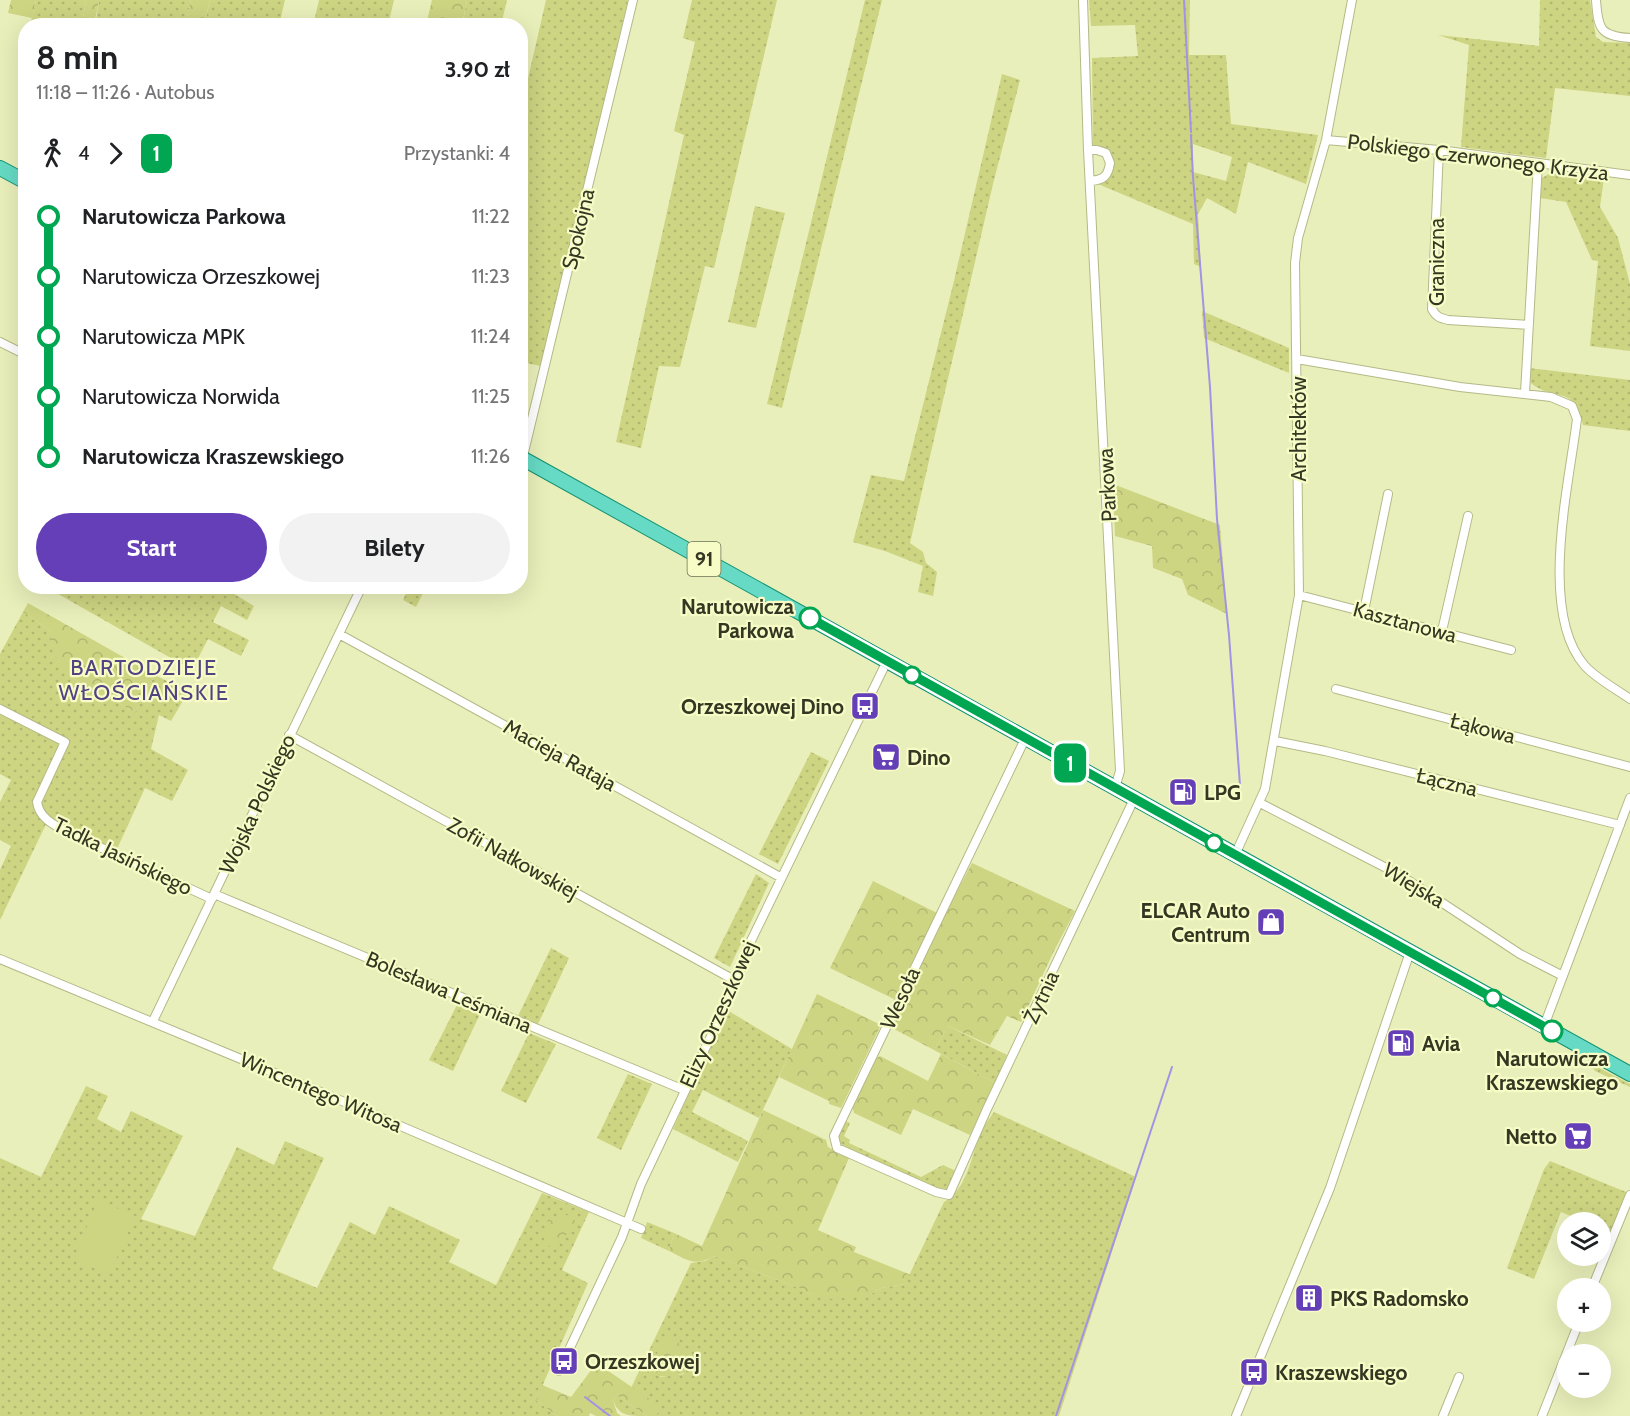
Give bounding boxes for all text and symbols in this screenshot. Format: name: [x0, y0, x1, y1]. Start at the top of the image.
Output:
text: 8 min: [36, 37, 118, 77]
text: 3.90 zł: [445, 56, 510, 83]
text: 11:18 – 11:26 · Autobus: [36, 80, 215, 104]
street label: Polskiego Czerwonego Krzyża: [1346, 129, 1610, 185]
icon: walk: [36, 137, 69, 170]
icon: forward: [99, 137, 132, 170]
text: 4: [78, 141, 90, 165]
text: 1: [153, 141, 160, 166]
text: Przystanki: 4: [404, 141, 510, 165]
street label: Spokojna: [557, 186, 600, 272]
text: Narutowicza Parkowa: [82, 203, 286, 230]
text: 11:22: [472, 204, 510, 228]
street label: Graniczna: [1424, 218, 1449, 306]
text: Narutowicza Orzeszkowej: [82, 263, 320, 290]
text: 11:23: [472, 264, 510, 288]
text: Narutowicza MPK: [82, 323, 245, 350]
text: 11:24: [471, 324, 510, 348]
street label: Architektów: [1286, 376, 1311, 482]
text: Narutowicza Norwida: [82, 383, 280, 410]
text: 11:25: [472, 384, 510, 408]
text: Narutowicza Kraszewskiego: [82, 443, 344, 470]
text: 11:26: [471, 444, 510, 468]
street label: Parkowa: [1093, 447, 1121, 523]
button: Start: [36, 513, 267, 582]
button: Bilety: [279, 513, 510, 582]
road number: 91: [688, 542, 720, 576]
place label: Narutowicza Parkowa: [681, 594, 795, 643]
street label: Kasztanowa: [1351, 596, 1459, 648]
marker: Narutowicza Parkowa: [799, 607, 821, 629]
district label: BARTODZIEJE WŁOŚCIAŃSKIE: [59, 654, 229, 706]
unlabelled marker: [903, 666, 921, 684]
bus stop icon: Orzeszkowej Dino: [849, 690, 881, 722]
place label: Orzeszkowej Dino: [681, 694, 844, 719]
street label: Łąkowa: [1448, 707, 1518, 749]
street label: Macieja Rataja: [499, 714, 621, 797]
street label: Wojska Polskiego: [214, 730, 301, 878]
supermarket icon: Dino: [870, 741, 902, 773]
line badge: 1: [1050, 744, 1090, 783]
place label: Dino: [907, 745, 951, 770]
text: 1: [1066, 751, 1074, 776]
street label: Łączna: [1414, 762, 1480, 802]
fuel station icon: LPG: [1167, 776, 1199, 808]
place label: LPG: [1204, 780, 1241, 805]
street label: Tadka Jasińskiego: [50, 812, 196, 900]
street label: Zofii Nałkowskiej: [443, 812, 583, 905]
unlabelled marker: [1205, 834, 1223, 852]
street label: Wiejska: [1378, 857, 1449, 914]
place label: ELCAR Auto Centrum: [1140, 898, 1250, 947]
shop icon: ELCAR Auto Centrum: [1255, 906, 1287, 938]
street label: Elizy Orzeszkowej: [674, 936, 763, 1092]
street label: Bolesława Leśmiana: [362, 946, 536, 1038]
street label: Wesoła: [875, 963, 925, 1033]
street label: Żytnia: [1018, 967, 1064, 1027]
unlabelled marker: [1484, 989, 1502, 1007]
marker: Narutowicza Kraszewskiego: [1541, 1020, 1563, 1042]
fuel station icon: Avia: [1385, 1027, 1417, 1059]
place label: Avia: [1422, 1031, 1461, 1056]
place label: Narutowicza Kraszewskiego: [1486, 1046, 1618, 1095]
street label: Wincentego Witosa: [236, 1047, 406, 1137]
supermarket icon: Netto: [1562, 1120, 1594, 1152]
place label: Netto: [1505, 1124, 1557, 1149]
map controls: [1557, 1212, 1611, 1398]
button: layers: [1557, 1212, 1611, 1266]
button: +: [1557, 1278, 1611, 1332]
building icon: PKS Radomsko: [1293, 1282, 1325, 1314]
place label: PKS Radomsko: [1330, 1286, 1469, 1311]
button: −: [1557, 1344, 1611, 1398]
bus stop icon: Orzeszkowej: [548, 1345, 580, 1377]
place label: Orzeszkowej: [585, 1349, 700, 1374]
bus stop icon: Kraszewskiego: [1238, 1356, 1270, 1388]
place label: Kraszewskiego: [1275, 1360, 1407, 1385]

